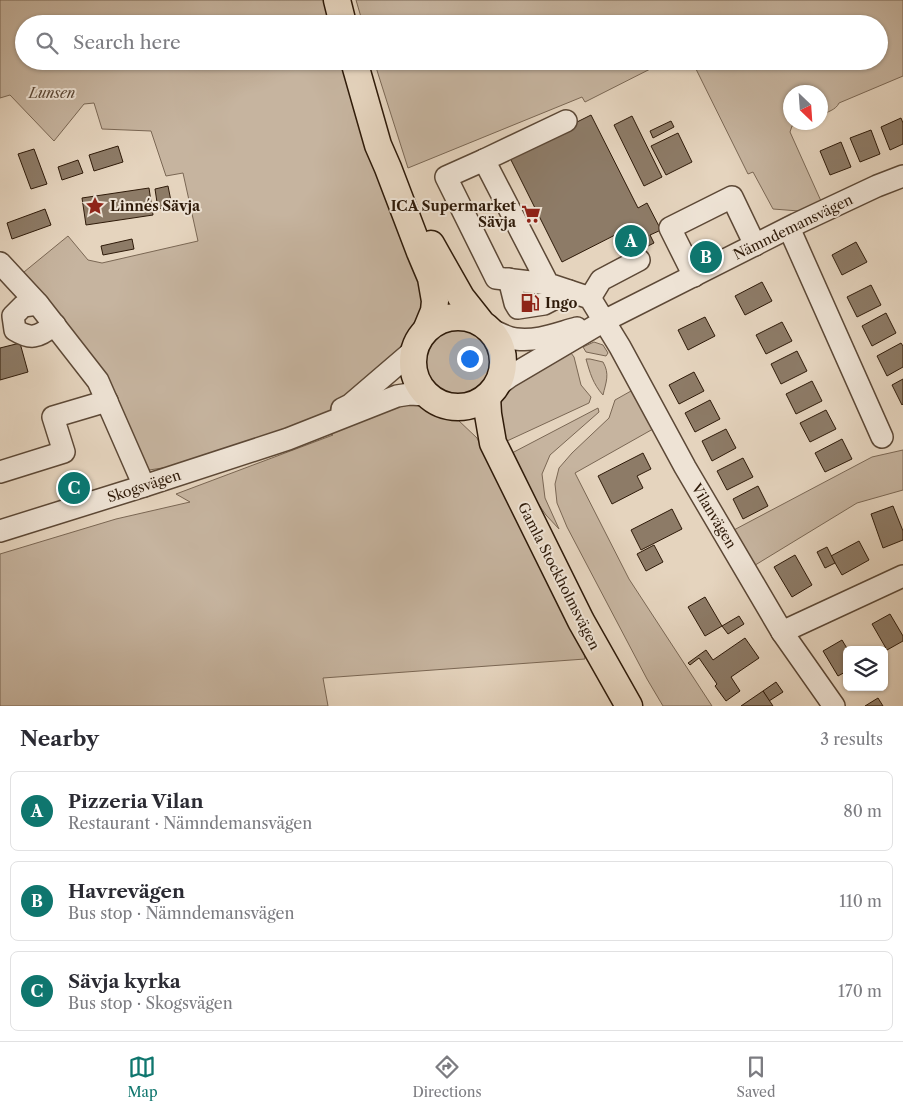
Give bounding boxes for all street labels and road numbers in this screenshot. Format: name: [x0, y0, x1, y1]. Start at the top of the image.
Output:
street label: Nämndemansvägen: [730, 190, 856, 264]
street label: Skogsvägen: [105, 466, 183, 506]
street label: Vilanvägen: [687, 479, 741, 552]
street label: Gamla Stockholmsvägen: [514, 499, 604, 653]

